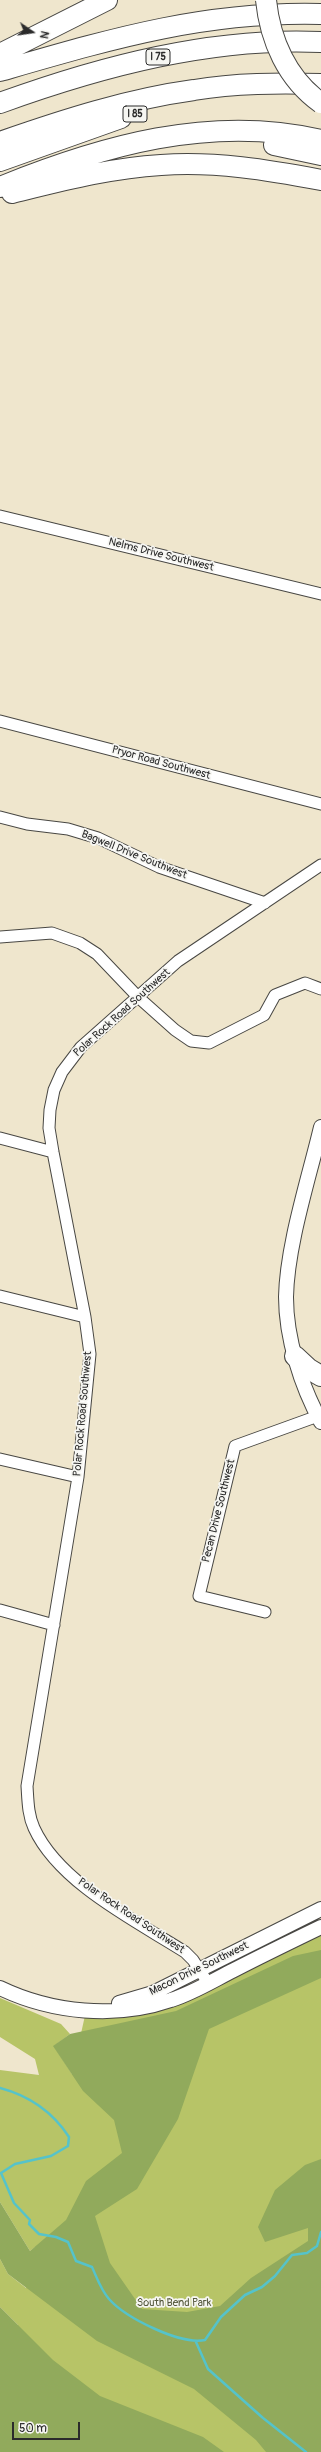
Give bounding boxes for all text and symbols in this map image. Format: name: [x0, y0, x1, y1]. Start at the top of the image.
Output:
north arrow: [12, 12, 52, 52]
text: N: [37, 30, 51, 40]
road number: I 75: [146, 49, 170, 65]
road number: I 85: [123, 106, 147, 122]
street label: Nelms Drive Southwest: [107, 536, 215, 574]
street label: Pryor Road Southwest: [110, 743, 212, 783]
street label: Bagwell Drive Southwest: [79, 828, 189, 882]
street label: Polar Rock Road Southwest: [71, 966, 173, 1060]
street label: Polar Rock Road Southwest: [71, 1351, 95, 1477]
street label: Pecan Drive Southwest: [200, 1458, 238, 1564]
street label: Polar Rock Road Southwest: [75, 1875, 187, 1957]
street label: Macon Drive Southwest: [147, 1939, 251, 1999]
park label: South Bend Park: [137, 2296, 211, 2310]
scale bar: [14, 2414, 82, 2440]
text: 50 m: [19, 2421, 47, 2436]

